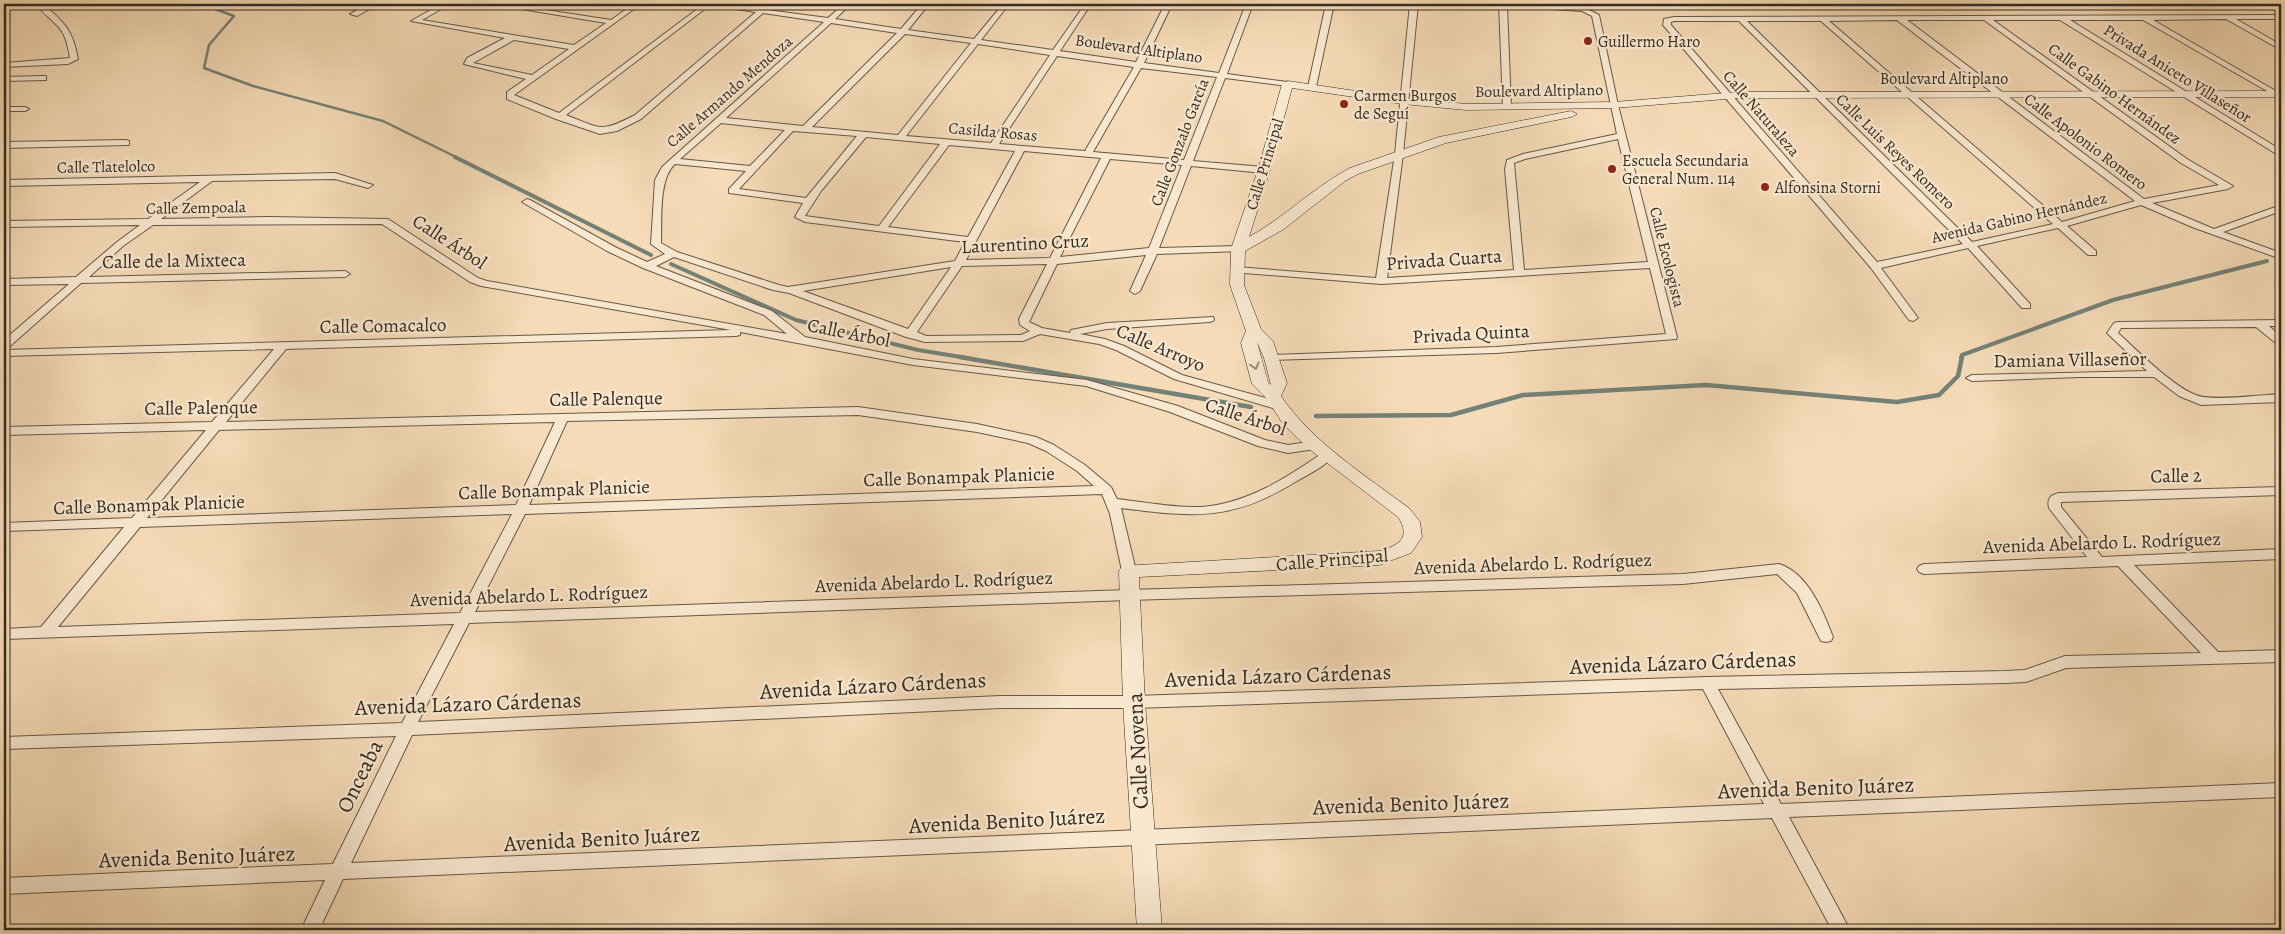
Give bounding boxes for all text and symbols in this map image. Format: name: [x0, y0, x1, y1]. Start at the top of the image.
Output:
street label: Privada Aniceto Villaseñor: [2099, 19, 2256, 128]
street label: Boulevard Altiplano: [1074, 29, 1204, 69]
street label: Calle Armando Mendoza: [662, 30, 798, 153]
place label: Guillermo Haro: [1598, 31, 1700, 53]
marker: Guillermo Haro: [1582, 35, 1594, 47]
street label: Calle Gabino Hernández: [2044, 38, 2185, 150]
street label: Calle Naturaleza: [1718, 66, 1805, 162]
street label: Boulevard Altiplano: [1880, 68, 2008, 90]
street label: Calle Gonzalo García: [1145, 75, 1215, 209]
street label: Boulevard Altiplano: [1475, 79, 1603, 103]
place label: Carmen Burgos de Seguí: [1354, 85, 1457, 125]
street label: Calle Apolonio Romero: [2019, 88, 2152, 195]
street label: Calle Luis Reyes Romero: [1831, 89, 1960, 215]
marker: Carmen Burgos de Seguí: [1338, 98, 1350, 110]
street label: Calle Principal: [1241, 116, 1289, 213]
street label: Casilda Rosas: [948, 117, 1038, 147]
place label: Escuela Secundaria General Num. 114: [1622, 150, 1749, 190]
street label: Calle Tlatelolco: [57, 155, 155, 179]
marker: Escuela Secundaria General Num. 114: [1606, 163, 1618, 175]
place label: Alfonsina Storni: [1774, 177, 1881, 199]
marker: Alfonsina Storni: [1759, 181, 1771, 193]
street label: Avenida Gabino Hernández: [1928, 187, 2109, 249]
street label: Calle Zempoala: [146, 196, 247, 220]
street label: Calle Ecologista: [1644, 205, 1690, 310]
street label: Calle Árbol: [407, 208, 492, 276]
street label: Laurentino Cruz: [961, 228, 1090, 260]
street label: Privada Cuarta: [1385, 243, 1503, 277]
street label: Calle de la Mixteca: [102, 247, 246, 275]
street label: Calle Comacalco: [320, 312, 447, 340]
street label: Calle Árbol: [805, 312, 893, 354]
street label: Calle Arroyo: [1112, 318, 1209, 378]
street label: Privada Quinta: [1412, 318, 1530, 350]
street label: Damiana Villaseñor: [1993, 346, 2147, 374]
one-way arrow: [1250, 361, 1260, 369]
street label: Calle Palenque: [549, 385, 663, 413]
street label: Calle Árbol: [1202, 392, 1290, 442]
street label: Calle Palenque: [144, 394, 258, 422]
street label: Calle Bonampak Planicie: [863, 461, 1055, 493]
street label: Calle 2: [2150, 463, 2202, 489]
street label: Calle Bonampak Planicie: [458, 474, 650, 506]
street label: Calle Bonampak Planicie: [53, 489, 245, 521]
street label: Avenida Abelardo L. Rodríguez: [1982, 526, 2221, 560]
street label: Calle Principal: [1275, 542, 1390, 578]
street label: Avenida Abelardo L. Rodríguez: [1413, 547, 1652, 581]
street label: Avenida Abelardo L. Rodríguez: [814, 565, 1053, 599]
street label: Avenida Abelardo L. Rodríguez: [409, 579, 648, 613]
street label: Avenida Lázaro Cárdenas: [1568, 644, 1797, 682]
street label: Avenida Lázaro Cárdenas: [1163, 657, 1392, 695]
street label: Avenida Lázaro Cárdenas: [758, 665, 987, 707]
street label: Avenida Lázaro Cárdenas: [353, 685, 582, 723]
street label: Calle Novena: [1120, 691, 1156, 810]
street label: Onceaba: [329, 734, 391, 818]
street label: Avenida Benito Juárez: [1716, 770, 1915, 806]
street label: Avenida Benito Juárez: [1311, 786, 1510, 822]
street label: Avenida Benito Juárez: [907, 801, 1106, 841]
street label: Avenida Benito Juárez: [502, 819, 701, 859]
street label: Avenida Benito Juárez: [97, 839, 296, 875]

